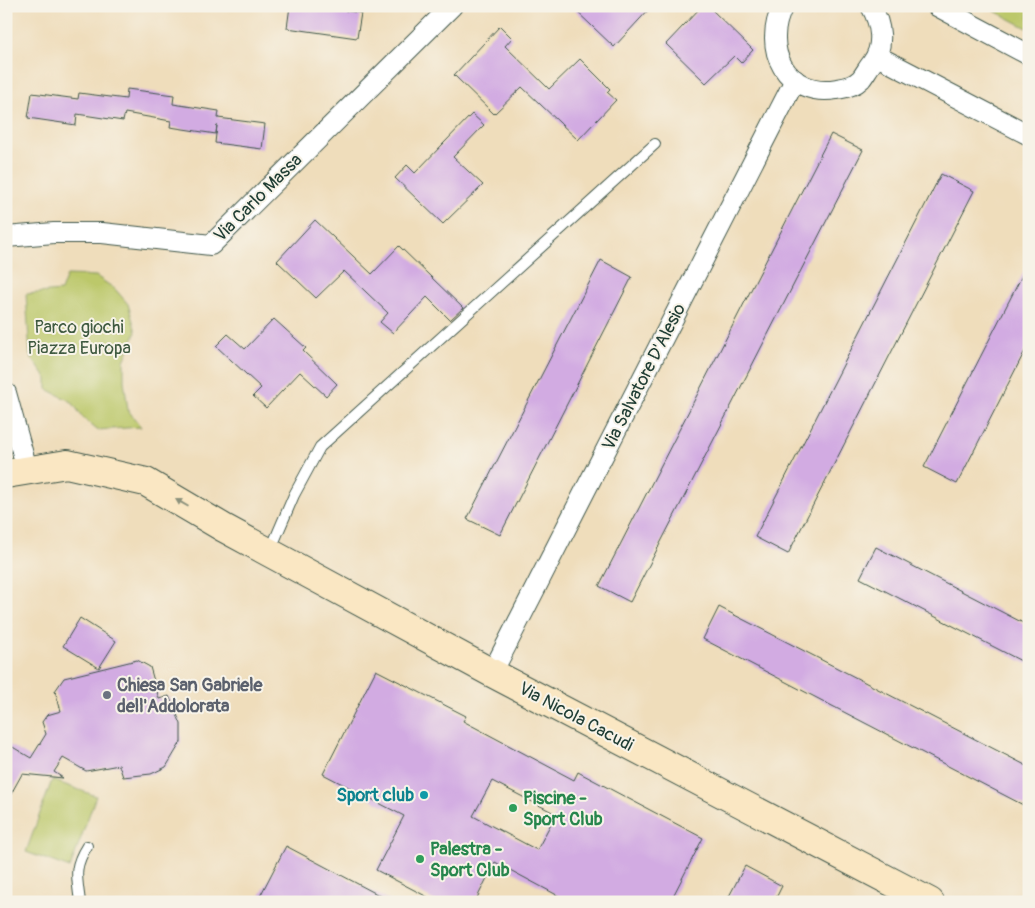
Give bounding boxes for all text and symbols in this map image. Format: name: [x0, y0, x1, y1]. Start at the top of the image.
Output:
street label: Via Carlo Massa: [209, 149, 307, 247]
street label: Via Salvatore D'Alesio: [597, 299, 691, 454]
park label: Parco giochi Piazza Europa: [27, 316, 131, 360]
one-way arrow: [175, 499, 188, 508]
place label: Chiesa San Gabriele dell'Addolorata: [117, 674, 263, 718]
street label: Via Nicola Cacudi: [515, 677, 637, 757]
marker: Chiesa San Gabriele dell'Addolorata: [101, 689, 113, 701]
place label: Sport club: [336, 784, 414, 807]
place label: Piscine - Sport Club: [523, 787, 603, 831]
marker: Sport club: [418, 789, 430, 801]
marker: Piscine - Sport Club: [507, 802, 519, 814]
place label: Palestra - Sport Club: [430, 838, 510, 882]
marker: Palestra - Sport Club: [414, 853, 426, 865]

